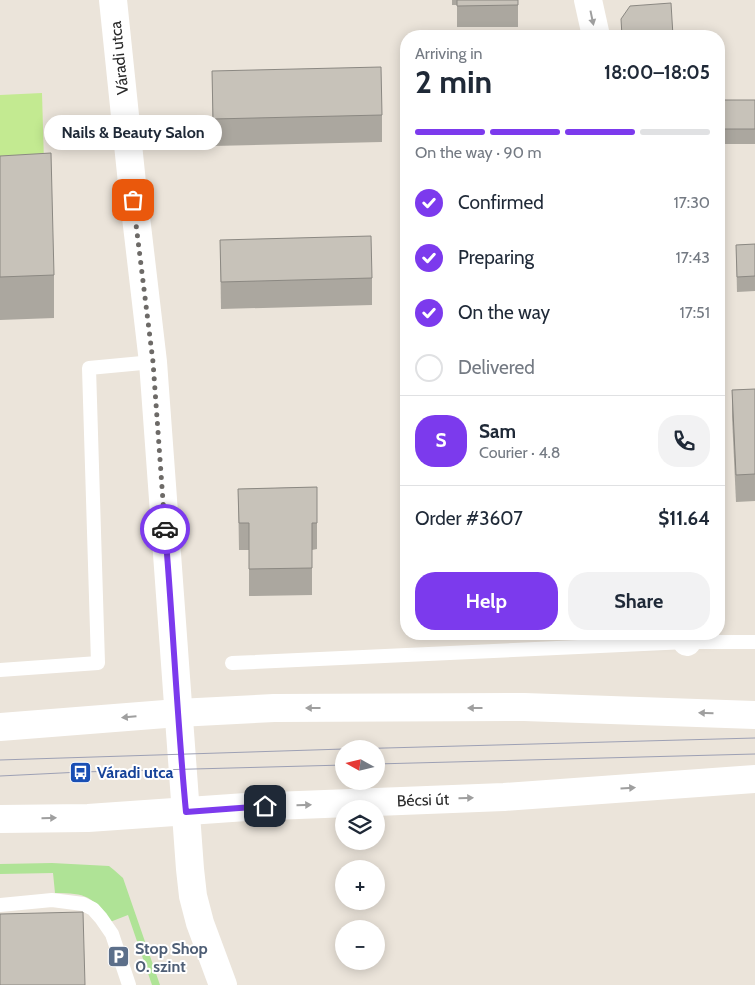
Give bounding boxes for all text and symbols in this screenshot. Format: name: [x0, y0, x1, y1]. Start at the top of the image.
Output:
one-way arrow: [588, 11, 596, 26]
street label: Váradi utca: [106, 20, 132, 96]
text: Arriving in: [415, 44, 482, 63]
text: 18:00–18:05: [604, 61, 710, 84]
text: 2 min: [415, 62, 492, 101]
callout: Nails & Beauty Salon: [44, 115, 222, 150]
text: Nails & Beauty Salon: [61, 123, 205, 142]
text: On the way · 90 m: [415, 143, 541, 162]
pin: [112, 179, 154, 221]
icon: bag: [119, 186, 147, 214]
icon: check: [415, 189, 443, 217]
text: Confirmed: [458, 191, 544, 214]
text: 17:30: [674, 193, 710, 212]
icon: check: [415, 244, 443, 272]
text: Preparing: [458, 246, 534, 269]
text: 17:43: [676, 248, 710, 267]
icon: check: [415, 299, 443, 327]
text: On the way: [458, 301, 550, 324]
text: 17:51: [680, 303, 710, 322]
text: Delivered: [458, 356, 535, 379]
button: phone: [658, 415, 710, 467]
text: Sam: [479, 420, 516, 443]
text: S: [435, 429, 447, 452]
text: Courier · 4.8: [479, 443, 561, 462]
courier: [140, 504, 190, 554]
text: Order #3607: [415, 507, 523, 530]
text: $11.64: [658, 507, 710, 530]
icon: car: [151, 515, 179, 543]
button: Help: [415, 572, 558, 630]
button: Share: [568, 572, 710, 630]
one-way arrow: [304, 704, 320, 712]
one-way arrow: [467, 704, 483, 712]
one-way arrow: [698, 709, 714, 717]
one-way arrow: [121, 714, 137, 722]
north arrow: [335, 740, 385, 790]
map controls: [335, 740, 385, 970]
bus stop icon: Váradi utca: [69, 760, 93, 784]
place label: Váradi utca: [97, 763, 174, 782]
one-way arrow: [621, 783, 637, 791]
pin: [244, 785, 286, 827]
street label: Bécsi út: [396, 790, 450, 810]
icon: home: [251, 792, 279, 820]
one-way arrow: [459, 794, 475, 802]
one-way arrow: [296, 800, 312, 808]
button: layers: [335, 800, 385, 850]
one-way arrow: [41, 814, 57, 822]
button: +: [335, 860, 385, 910]
button: −: [335, 920, 385, 970]
place label: Stop Shop 0. szint: [135, 939, 208, 976]
parking icon: Stop Shop 0. szint: [107, 945, 131, 969]

